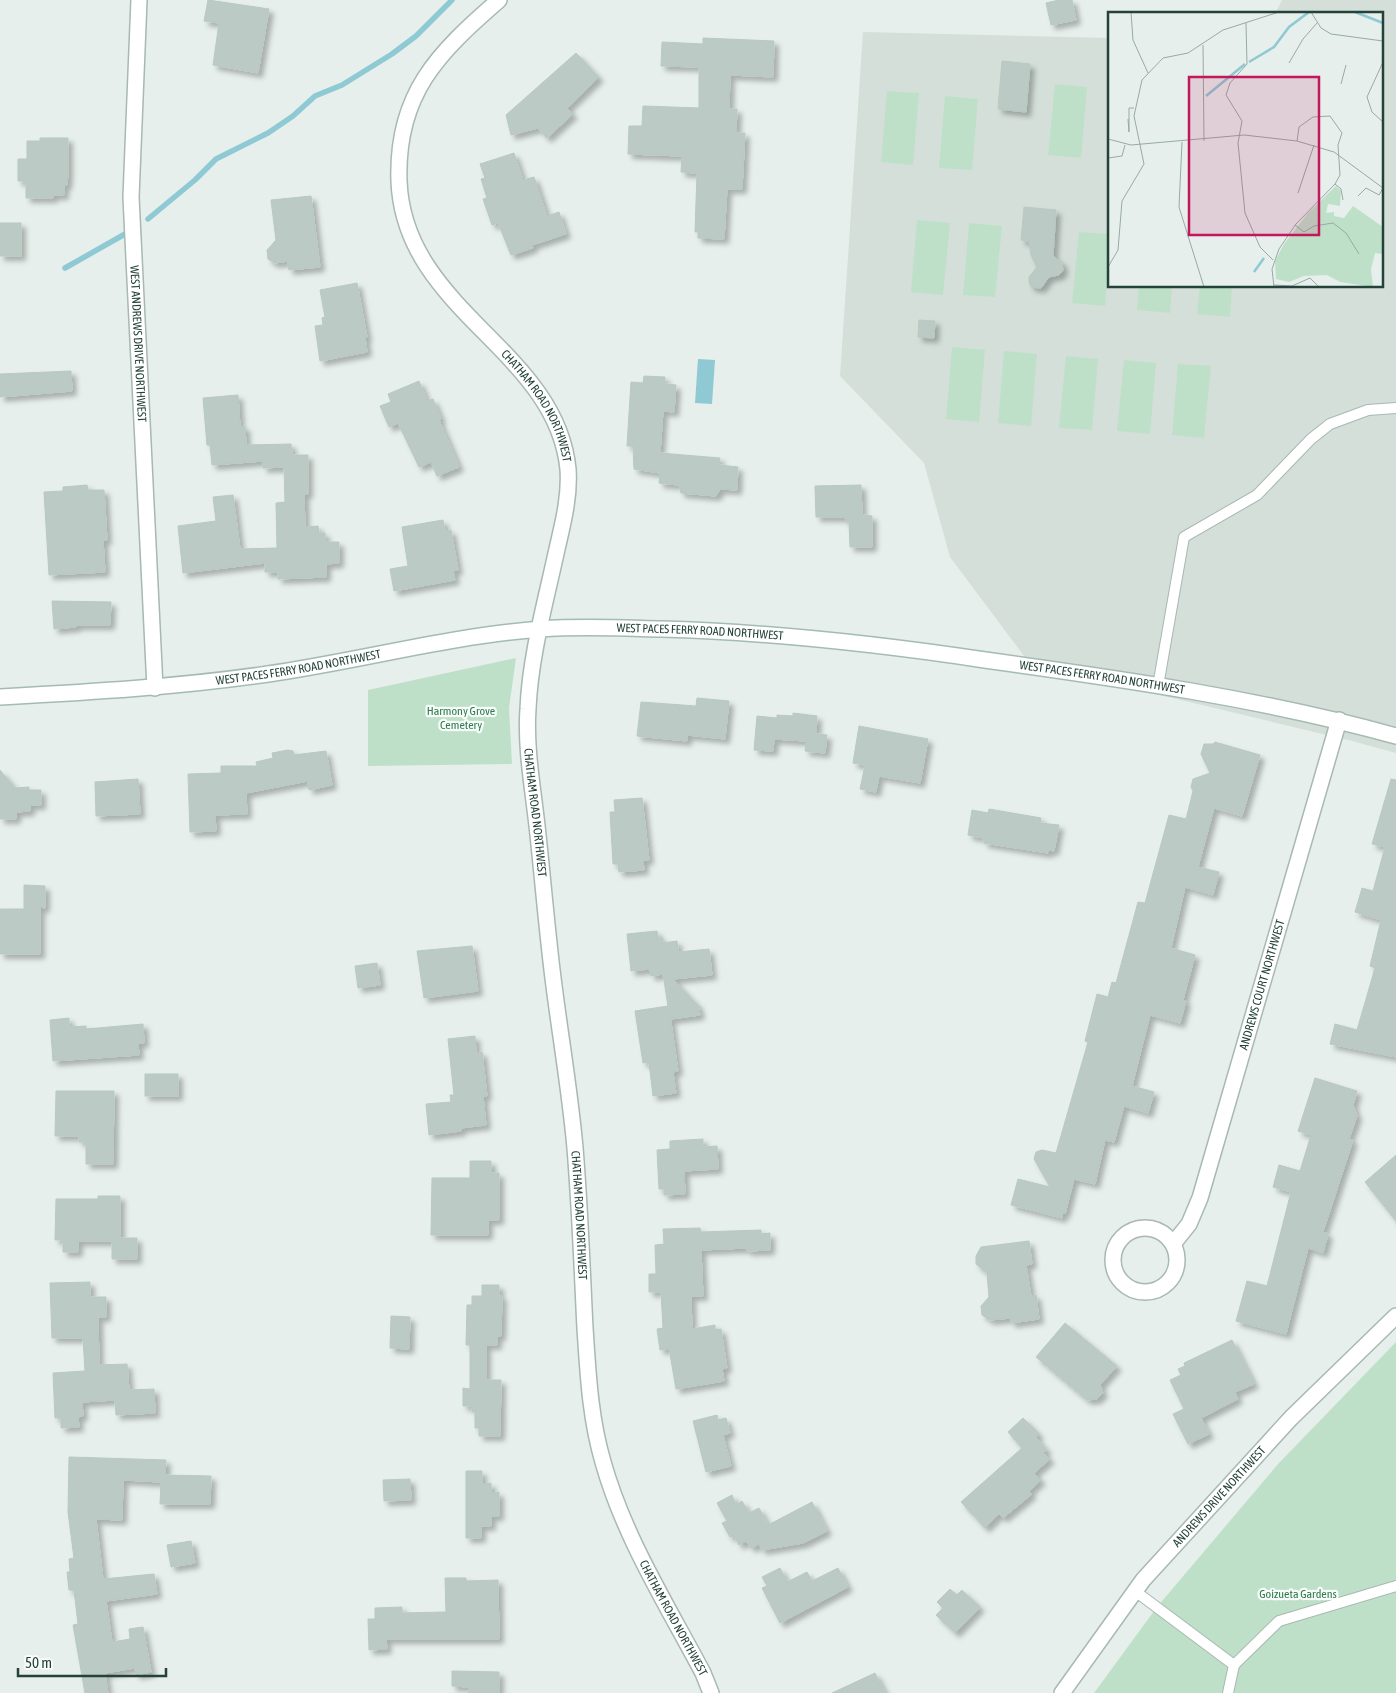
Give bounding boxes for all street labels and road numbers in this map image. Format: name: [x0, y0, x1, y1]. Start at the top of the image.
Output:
street label: WEST ANDREWS DRIVE NORTHWEST: [127, 265, 149, 423]
street label: CHATHAM ROAD NORTHWEST: [498, 347, 574, 464]
street label: WEST PACES FERRY ROAD NORTHWEST: [616, 621, 785, 643]
street label: WEST PACES FERRY ROAD NORTHWEST: [215, 647, 383, 688]
street label: WEST PACES FERRY ROAD NORTHWEST: [1019, 658, 1187, 697]
street label: CHATHAM ROAD NORTHWEST: [521, 748, 549, 878]
street label: ANDREWS COURT NORTHWEST: [1236, 917, 1288, 1051]
street label: CHATHAM ROAD NORTHWEST: [568, 1150, 590, 1281]
street label: ANDREWS DRIVE NORTHWEST: [1170, 1443, 1269, 1550]
street label: CHATHAM ROAD NORTHWEST: [636, 1558, 711, 1679]

